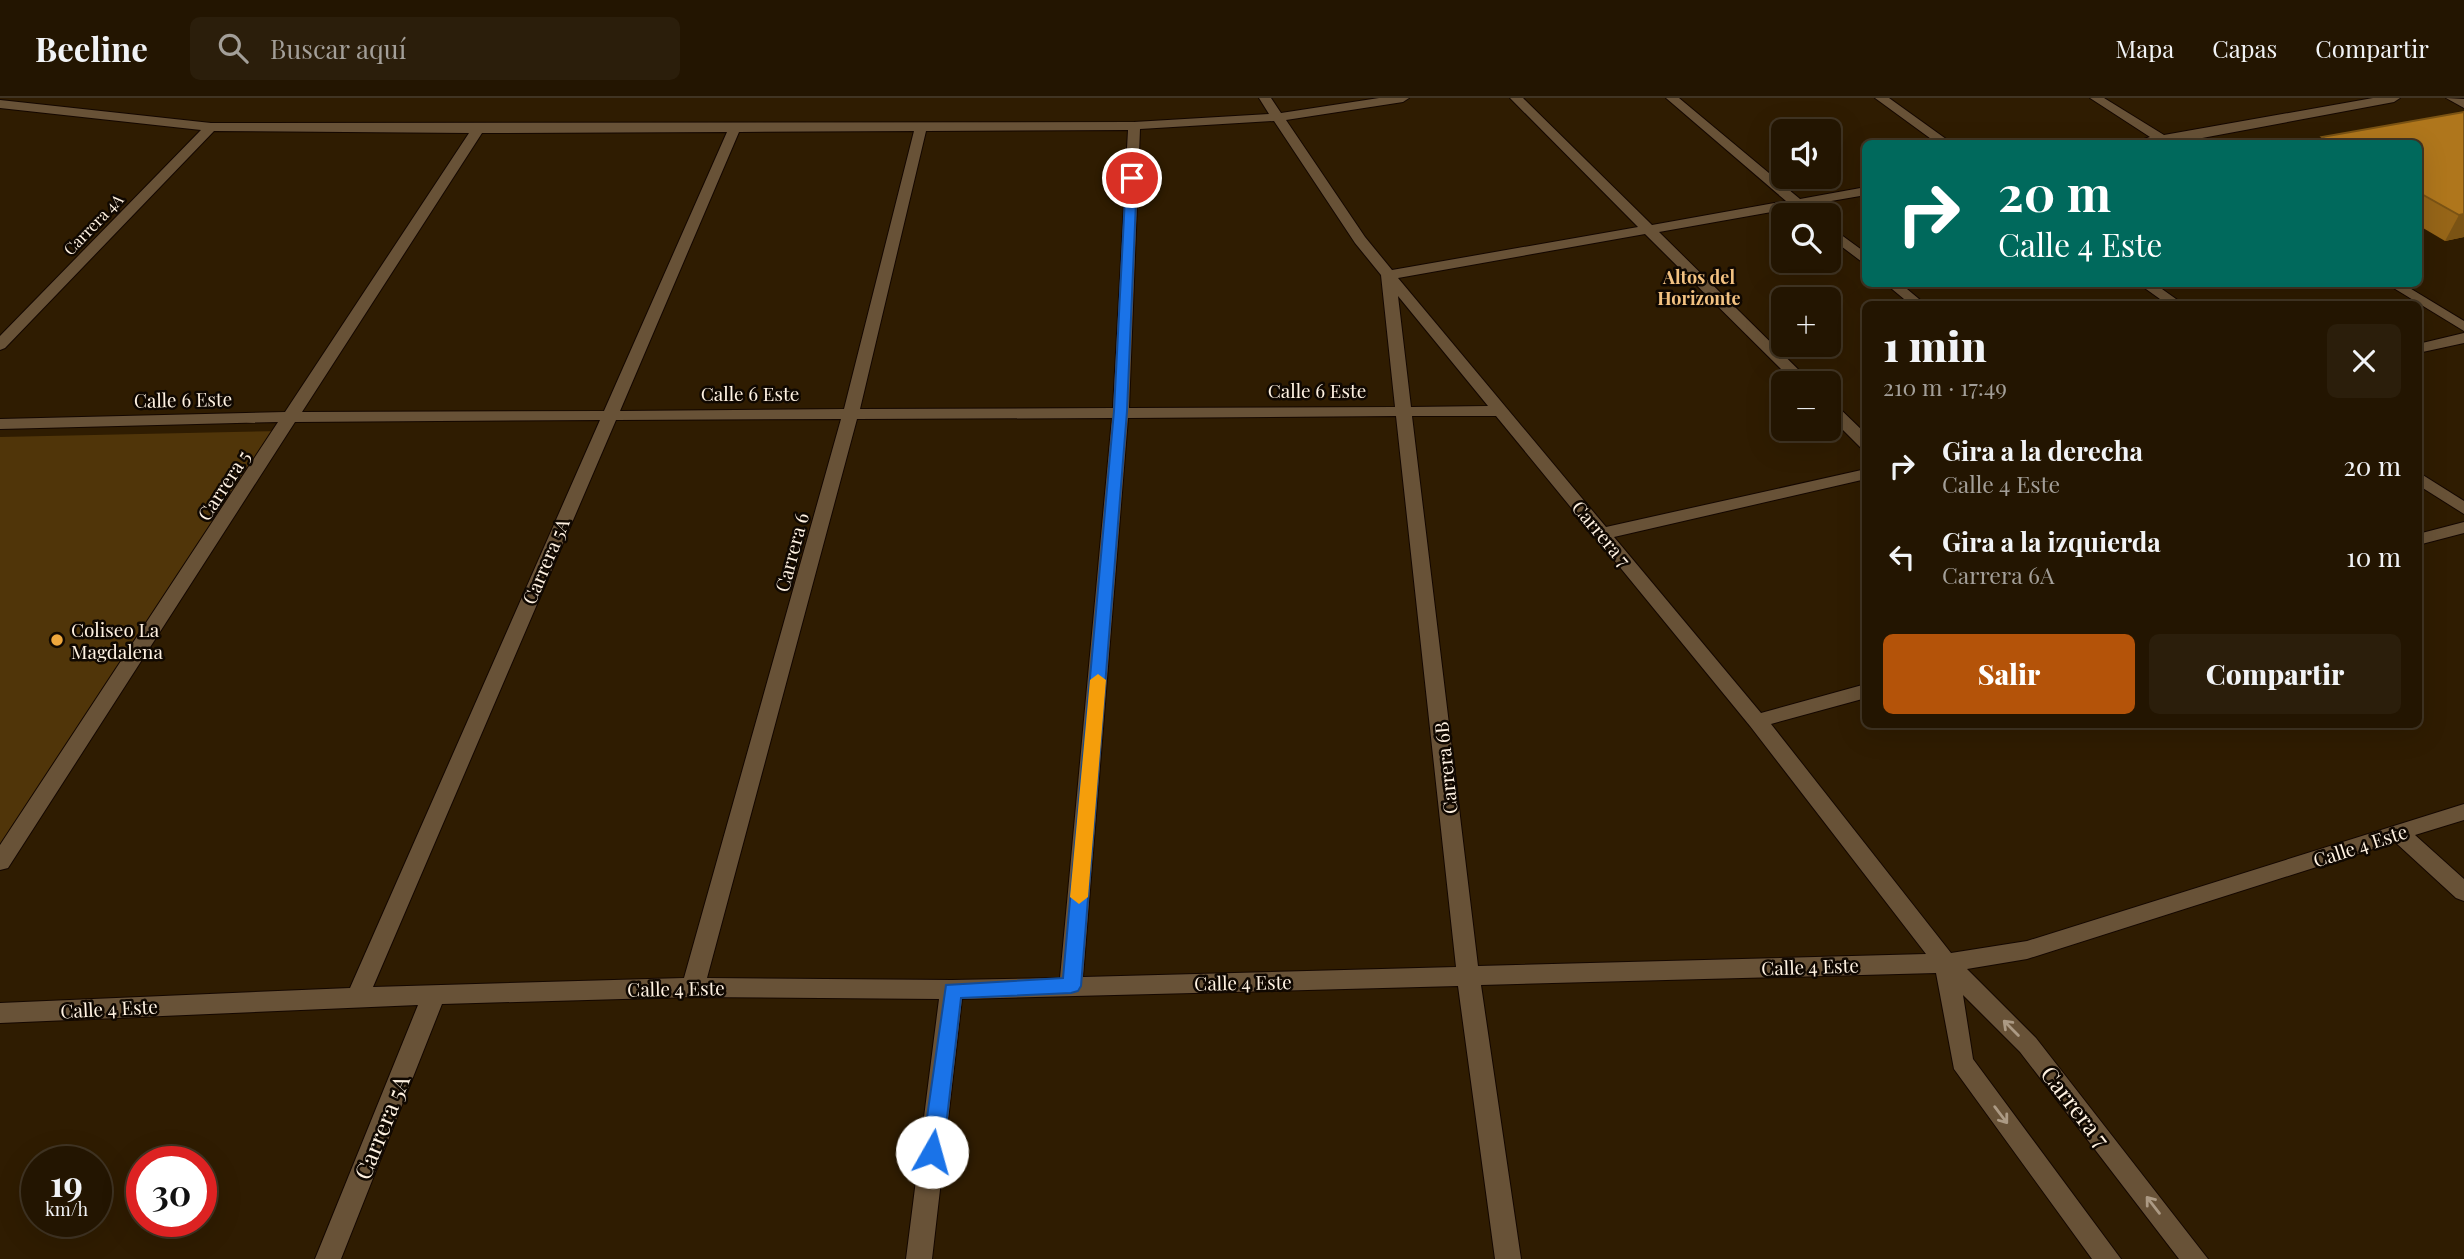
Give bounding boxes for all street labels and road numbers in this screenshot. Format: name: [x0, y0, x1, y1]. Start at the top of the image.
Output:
street label: Carrera 4A: [59, 188, 128, 259]
street label: Calle 6 Este: [1268, 377, 1366, 403]
street label: Calle 6 Este: [701, 380, 799, 406]
street label: Calle 6 Este: [134, 385, 232, 413]
street label: Carrera 5: [191, 445, 255, 525]
street label: Carrera 7: [1567, 494, 1637, 572]
street label: Carrera 6: [768, 509, 814, 594]
street label: Carrera 5A: [515, 513, 575, 608]
street label: Carrera 6B: [1427, 721, 1463, 815]
street label: Calle 4 Este: [2310, 818, 2410, 872]
street label: Calle 4 Este: [1761, 951, 1859, 981]
street label: Calle 4 Este: [1194, 968, 1292, 996]
street label: Calle 4 Este: [627, 974, 725, 1002]
street label: Calle 4 Este: [60, 992, 158, 1024]
street label: Carrera 7: [2034, 1059, 2118, 1154]
street label: Carrera 5A: [346, 1070, 416, 1184]

